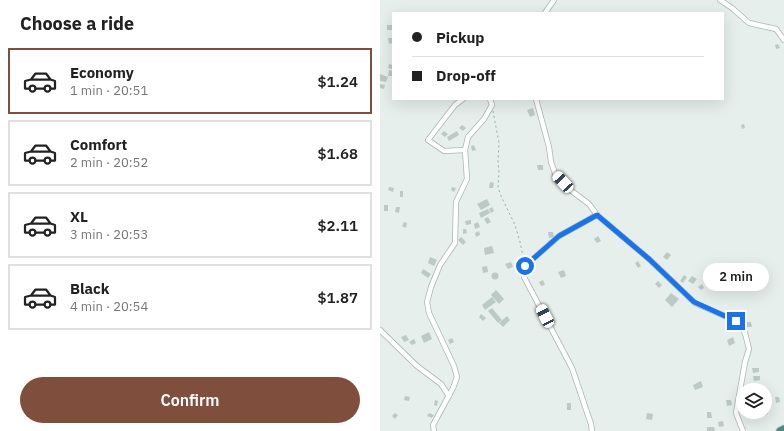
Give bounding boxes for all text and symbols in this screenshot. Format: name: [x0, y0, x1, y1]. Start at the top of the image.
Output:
text: Choose a ride: [20, 12, 134, 35]
text: Pickup: [436, 28, 484, 47]
icon: car: [22, 63, 58, 99]
text: Economy: [70, 63, 134, 82]
text: Drop-off: [436, 66, 496, 85]
text: $1.24: [318, 72, 358, 91]
text: 1 min · 20:51: [70, 82, 148, 99]
icon: car: [22, 135, 58, 171]
text: Comfort: [70, 135, 127, 154]
text: $1.68: [318, 144, 358, 163]
text: 2 min · 20:52: [70, 154, 148, 171]
car: [550, 169, 576, 195]
icon: car: [22, 207, 58, 243]
text: XL: [70, 207, 88, 226]
text: $2.11: [318, 216, 358, 235]
text: 3 min · 20:53: [70, 226, 148, 243]
route start: [516, 257, 534, 275]
callout: 2 min: [703, 263, 769, 291]
text: 2 min: [719, 268, 753, 285]
icon: car: [22, 279, 58, 315]
text: Black: [70, 279, 110, 298]
text: $1.87: [318, 288, 358, 307]
text: 4 min · 20:54: [70, 298, 148, 315]
car: [534, 303, 556, 329]
route end: [727, 312, 745, 330]
button: Confirm: [20, 377, 360, 423]
map controls: [736, 383, 772, 419]
button: layers: [736, 383, 772, 419]

